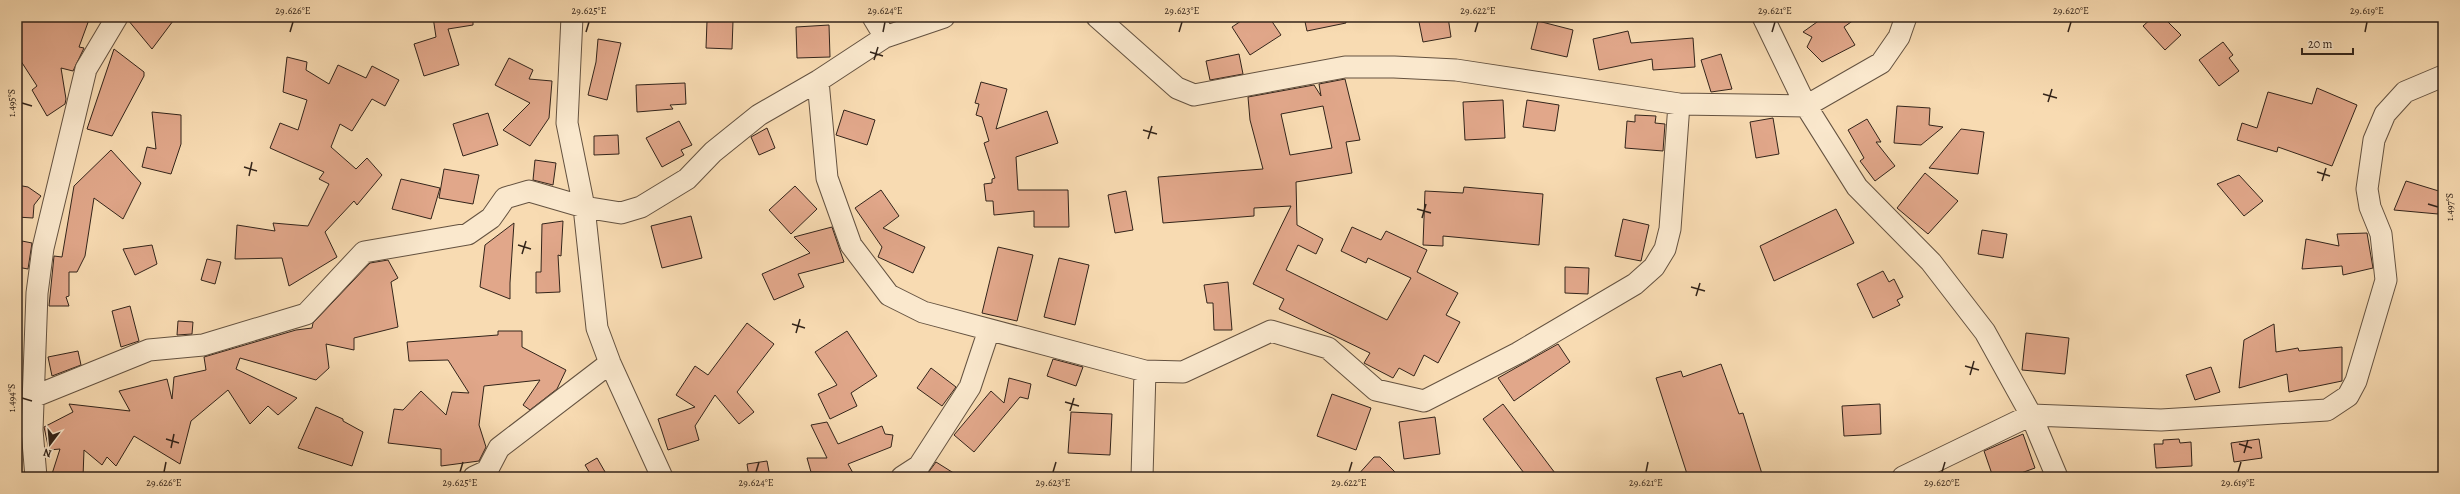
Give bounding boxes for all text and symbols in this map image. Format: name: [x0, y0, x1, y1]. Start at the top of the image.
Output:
text: 29.626°E: [275, 4, 311, 17]
text: 29.625°E: [572, 4, 607, 17]
text: 29.624°E: [867, 4, 903, 17]
text: 29.623°E: [1165, 4, 1199, 17]
text: 29.622°E: [1460, 4, 1496, 17]
text: 29.621°E: [1758, 4, 1792, 17]
text: 29.620°E: [2053, 4, 2089, 17]
text: 29.619°E: [2350, 4, 2384, 17]
scale bar: [2302, 30, 2353, 56]
text: 20 m: [2308, 36, 2332, 52]
text: 1.495°S: [5, 89, 18, 117]
text: 1.497°S: [2443, 193, 2456, 221]
text: 1.494°S: [5, 384, 18, 412]
north arrow: [30, 424, 70, 464]
text: N: [41, 445, 53, 461]
text: 29.626°E: [146, 476, 182, 489]
text: 29.625°E: [443, 476, 478, 489]
text: 29.624°E: [738, 476, 774, 489]
text: 29.623°E: [1036, 476, 1070, 489]
text: 29.622°E: [1331, 476, 1367, 489]
text: 29.621°E: [1629, 476, 1663, 489]
text: 29.620°E: [1924, 476, 1960, 489]
text: 29.619°E: [2221, 476, 2255, 489]

